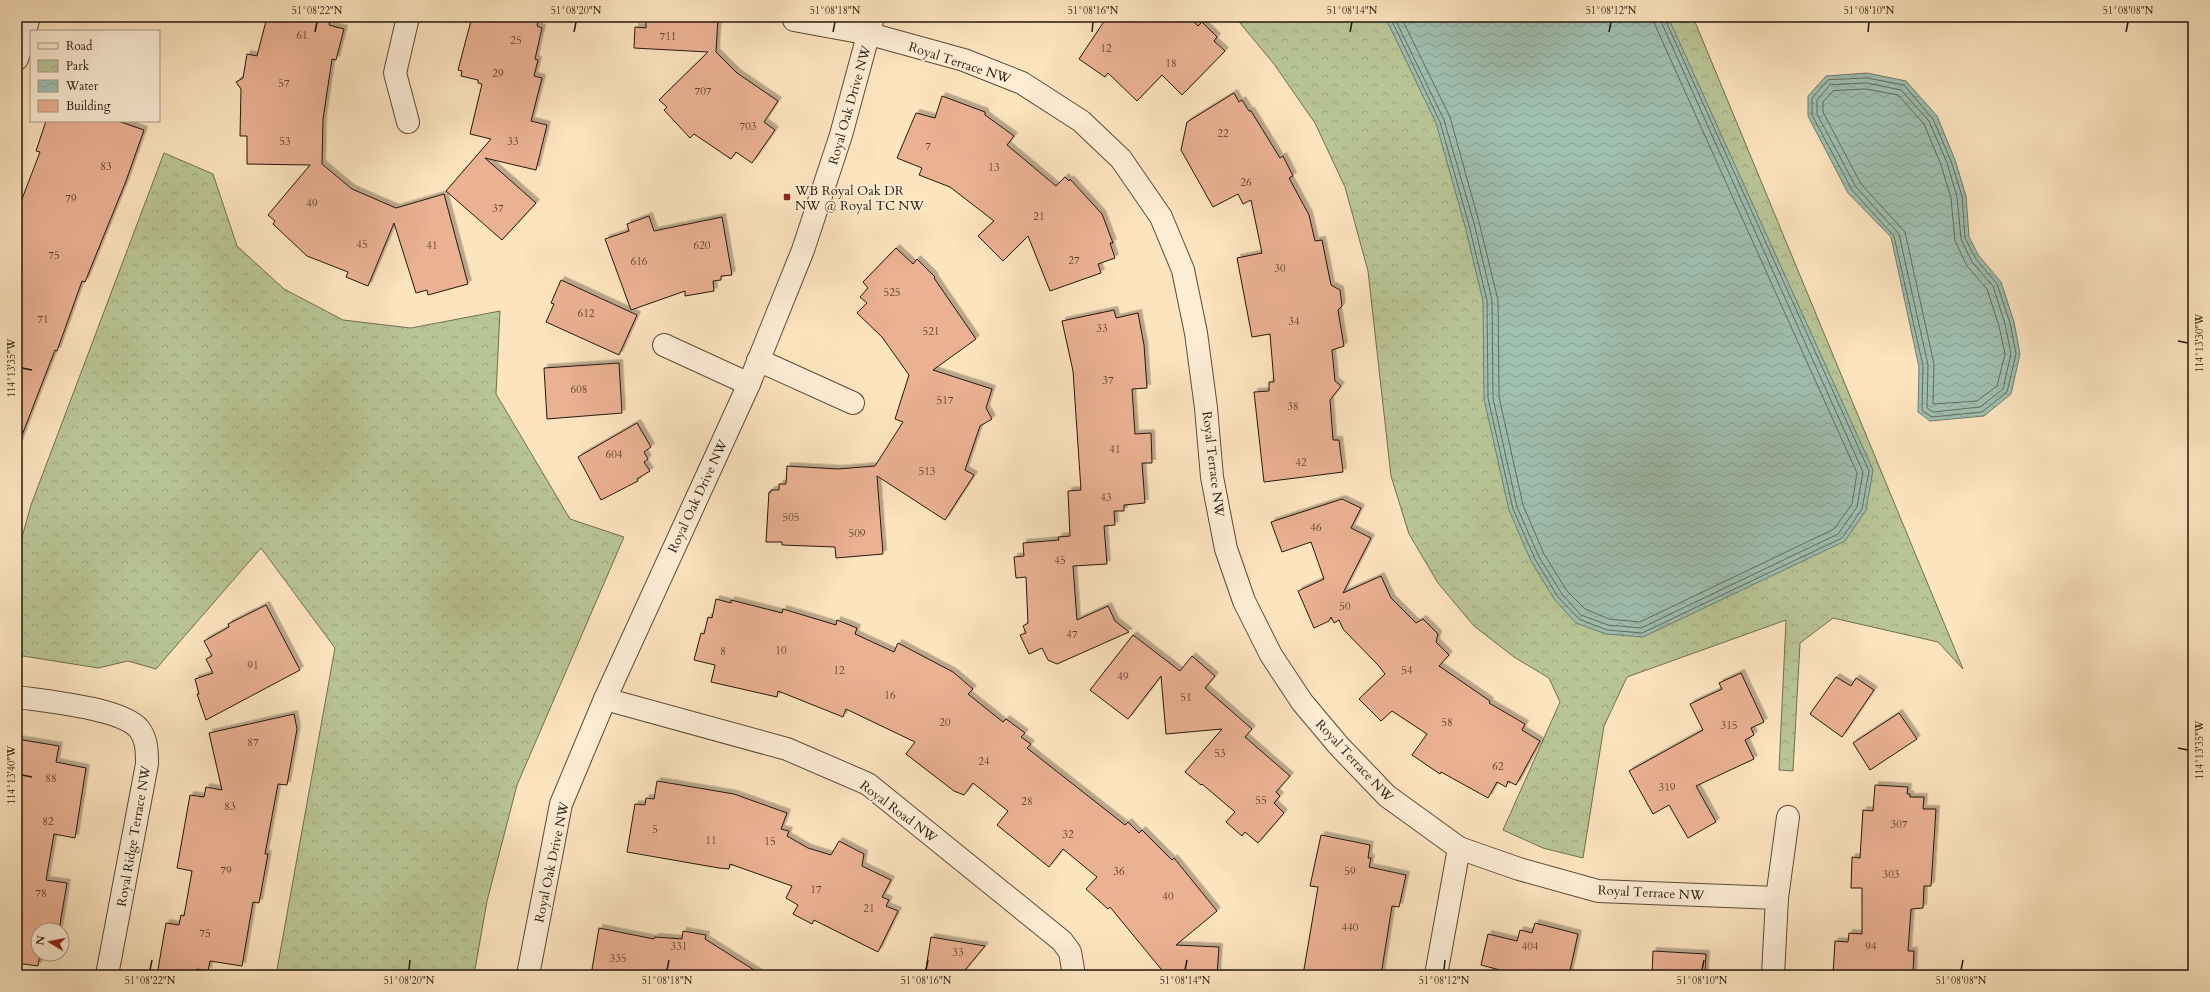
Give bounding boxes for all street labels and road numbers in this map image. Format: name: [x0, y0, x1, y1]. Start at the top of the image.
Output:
street label: Royal Terrace NW: [906, 38, 1014, 88]
street label: Royal Oak Drive NW: [824, 43, 876, 167]
street label: Royal Terrace NW: [1198, 410, 1229, 519]
street label: Royal Oak Drive NW: [664, 436, 732, 556]
street label: Royal Terrace NW: [1311, 716, 1398, 806]
street label: Royal Ridge Terrace NW: [113, 764, 155, 908]
street label: Royal Road NW: [856, 777, 941, 847]
street label: Royal Oak Drive NW: [530, 800, 574, 924]
street label: Royal Terrace NW: [1597, 881, 1705, 905]

